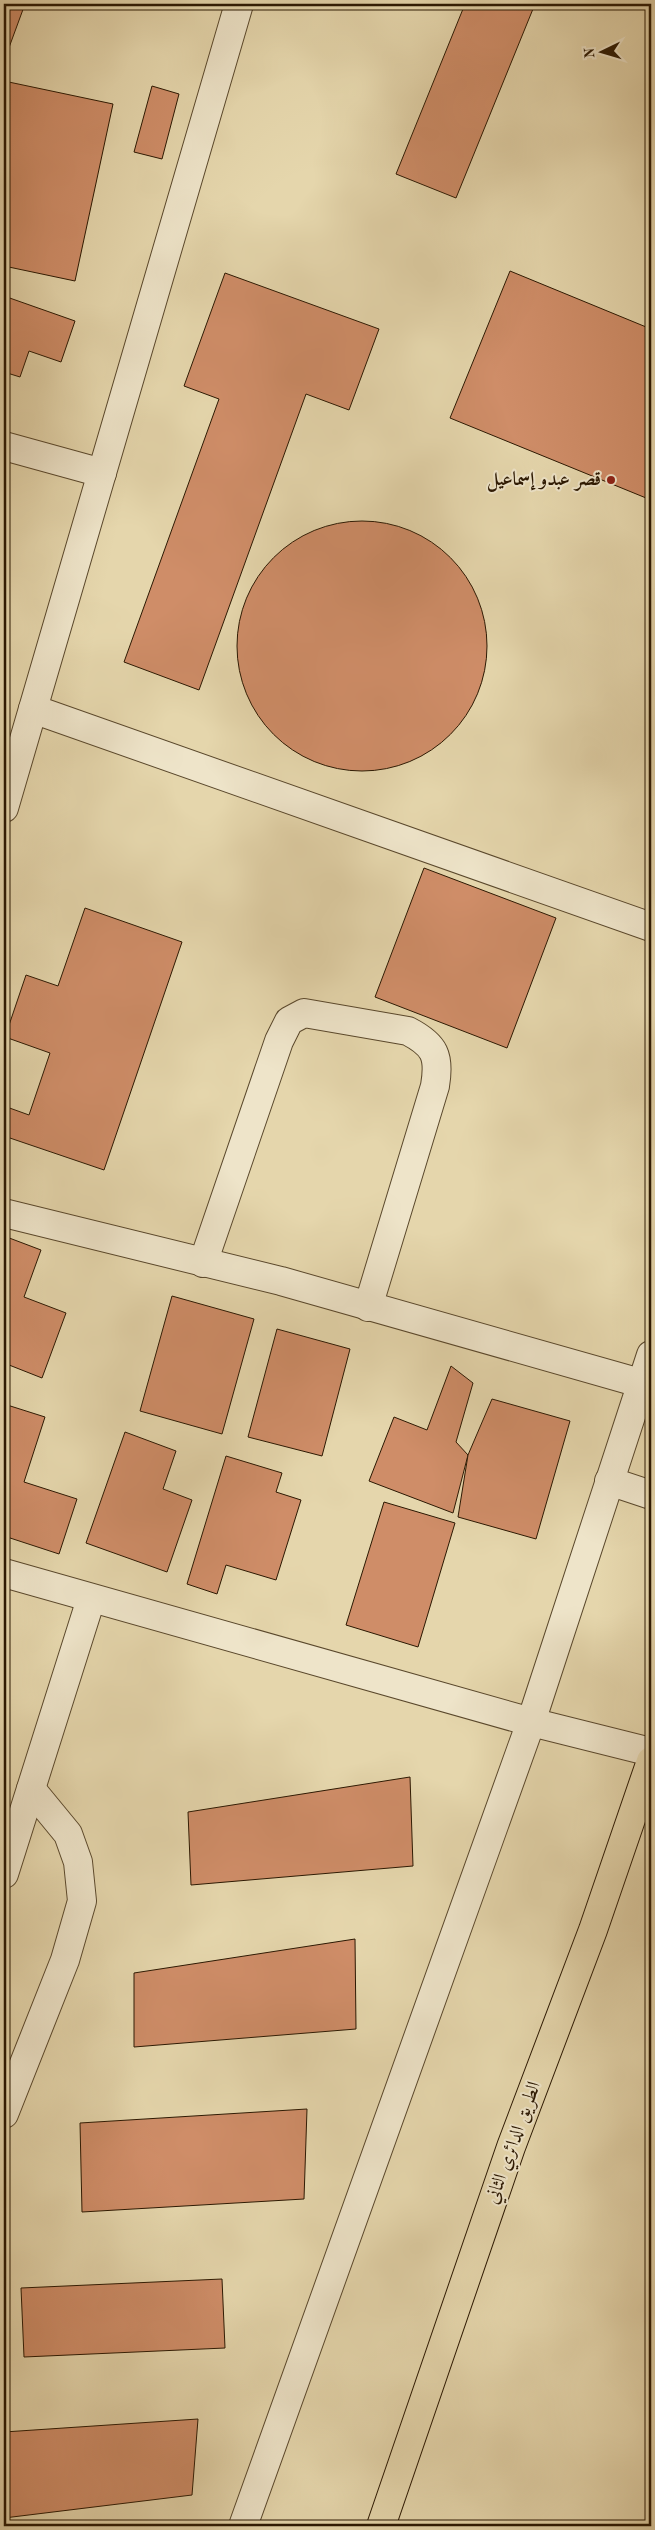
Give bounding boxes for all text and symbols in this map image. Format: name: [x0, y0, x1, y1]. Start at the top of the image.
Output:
north arrow: [578, 28, 628, 78]
text: N: [583, 47, 597, 59]
place label: قصر عبدو إسماعيل: [487, 470, 601, 492]
marker: قصر عبدو إسماعيل: [605, 474, 617, 486]
street label: الطريق الدائري الثاني: [483, 2079, 549, 2208]

